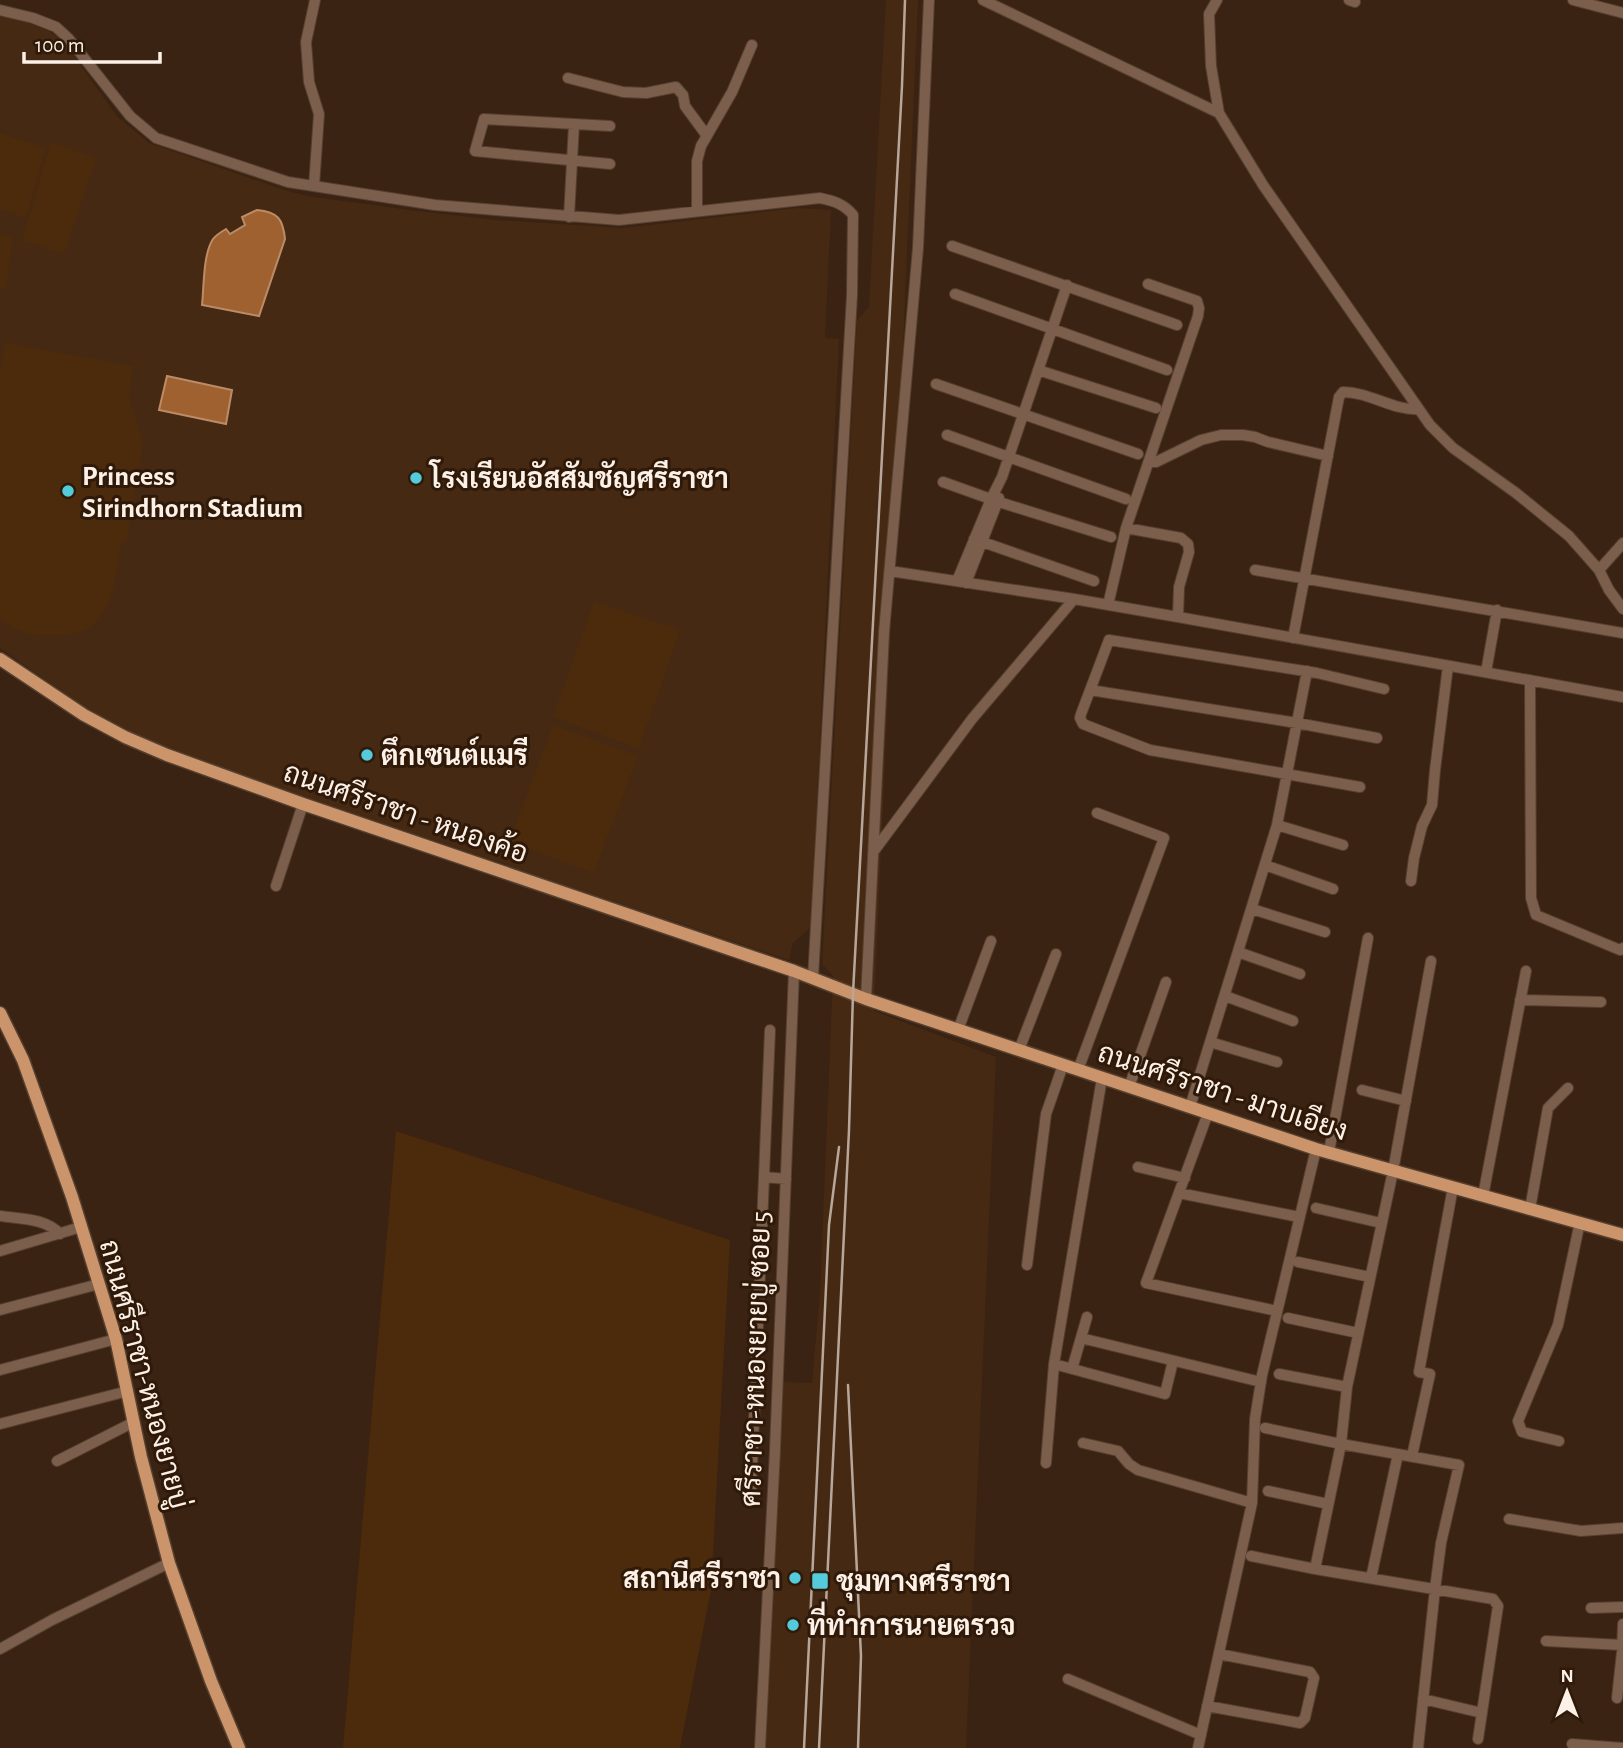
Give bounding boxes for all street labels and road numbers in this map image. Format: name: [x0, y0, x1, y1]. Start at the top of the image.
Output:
street label: ถนนศรีราชา - หนองค้อ: [280, 753, 533, 869]
street label: ถนนศรีราชา - มาบเอียง: [1094, 1034, 1352, 1146]
street label: ศรีราชา-หนองยายบู่ ซอย 5: [732, 1211, 780, 1508]
street label: ถนนศรีราชา-หนองยายบู่: [90, 1236, 198, 1513]

